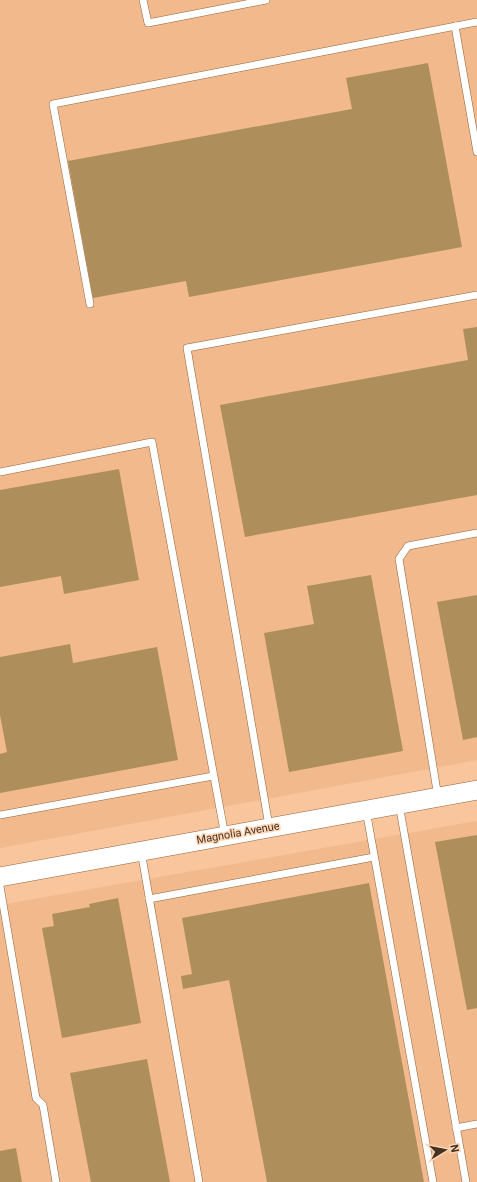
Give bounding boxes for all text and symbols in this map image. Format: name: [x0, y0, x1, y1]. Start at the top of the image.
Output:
street label: Magnolia Avenue: [195, 819, 281, 847]
north arrow: [425, 1130, 465, 1170]
text: N: [447, 1143, 461, 1154]

